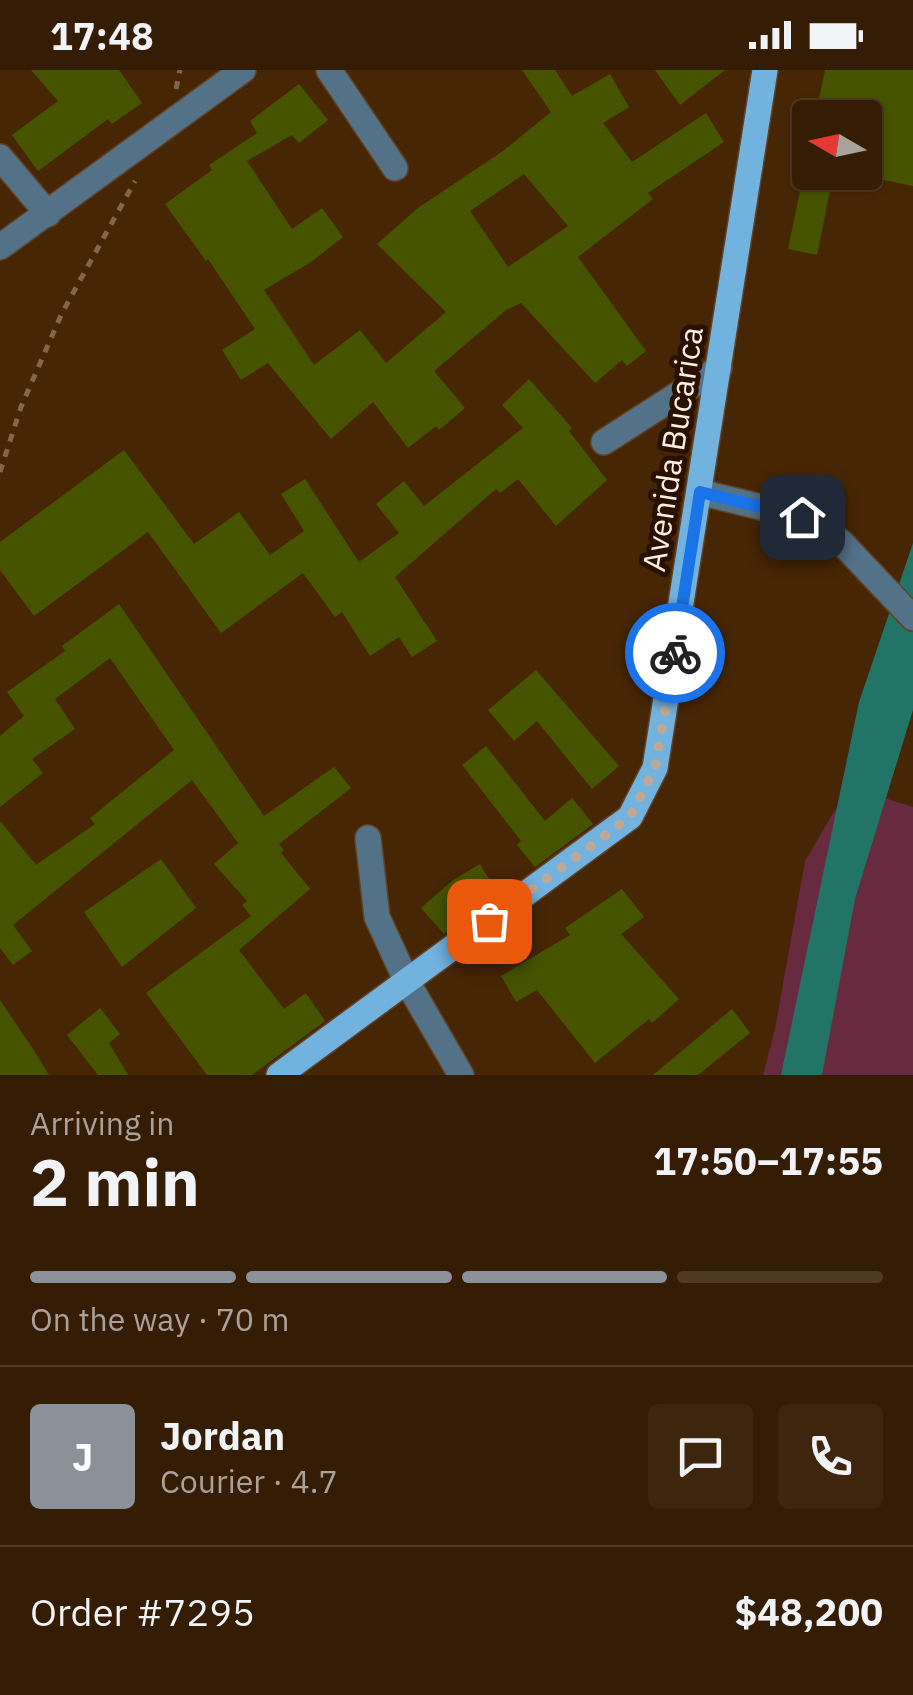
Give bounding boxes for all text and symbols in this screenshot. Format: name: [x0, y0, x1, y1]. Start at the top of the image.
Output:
text: 17:48: [50, 11, 154, 60]
north arrow: [792, 100, 882, 190]
map controls: [792, 100, 882, 190]
street label: Avenida Bucarica: [632, 323, 712, 574]
pin: [760, 475, 845, 560]
icon: home: [775, 490, 830, 545]
courier: [625, 603, 725, 703]
icon: bike: [648, 626, 703, 681]
pin: [447, 879, 532, 964]
icon: bag: [462, 894, 517, 949]
text: Arriving in: [30, 1102, 175, 1144]
text: 17:50–17:55: [653, 1136, 883, 1185]
text: 2 min: [30, 1139, 200, 1224]
text: On the way · 70 m: [30, 1298, 290, 1340]
button: chat: [648, 1404, 753, 1509]
button: phone: [778, 1404, 883, 1509]
text: Jordan: [160, 1411, 285, 1460]
text: J: [72, 1432, 93, 1481]
text: Courier · 4.7: [160, 1460, 338, 1502]
text: Order #7295: [30, 1587, 255, 1636]
text: $48,200: [734, 1587, 883, 1636]

